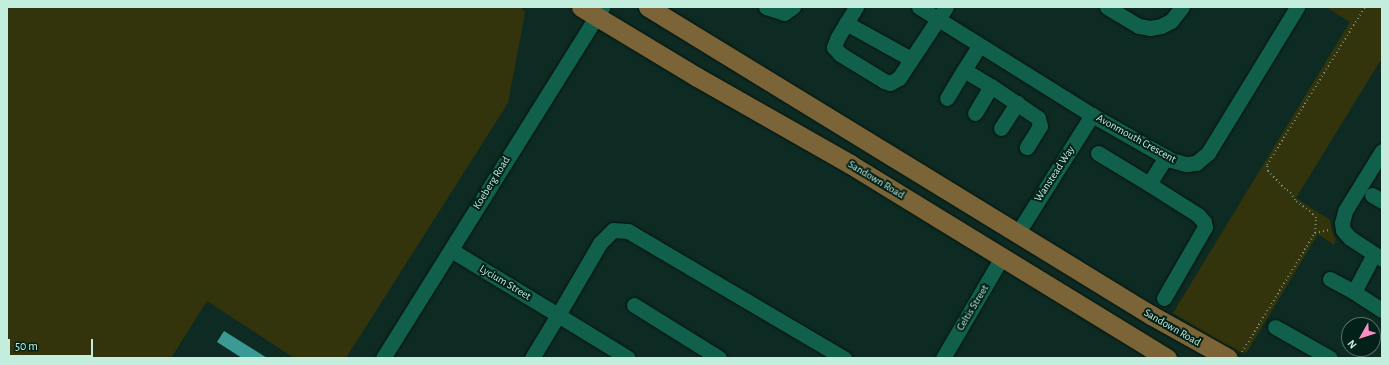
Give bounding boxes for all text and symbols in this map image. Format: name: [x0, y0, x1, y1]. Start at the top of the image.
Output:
street label: Avonmouth Crescent: [1094, 112, 1178, 166]
street label: Wanstead Way: [1032, 144, 1078, 204]
street label: Koeberg Road: [471, 154, 513, 212]
street label: Sandown Road: [845, 158, 907, 202]
street label: Lycium Street: [477, 262, 533, 304]
street label: Celtis Street: [954, 283, 992, 333]
street label: Sandown Road: [1141, 306, 1203, 350]
north arrow: [1341, 317, 1381, 357]
scale bar: [10, 331, 95, 357]
text: N: [1345, 338, 1359, 351]
text: 50 m: [15, 340, 38, 352]

